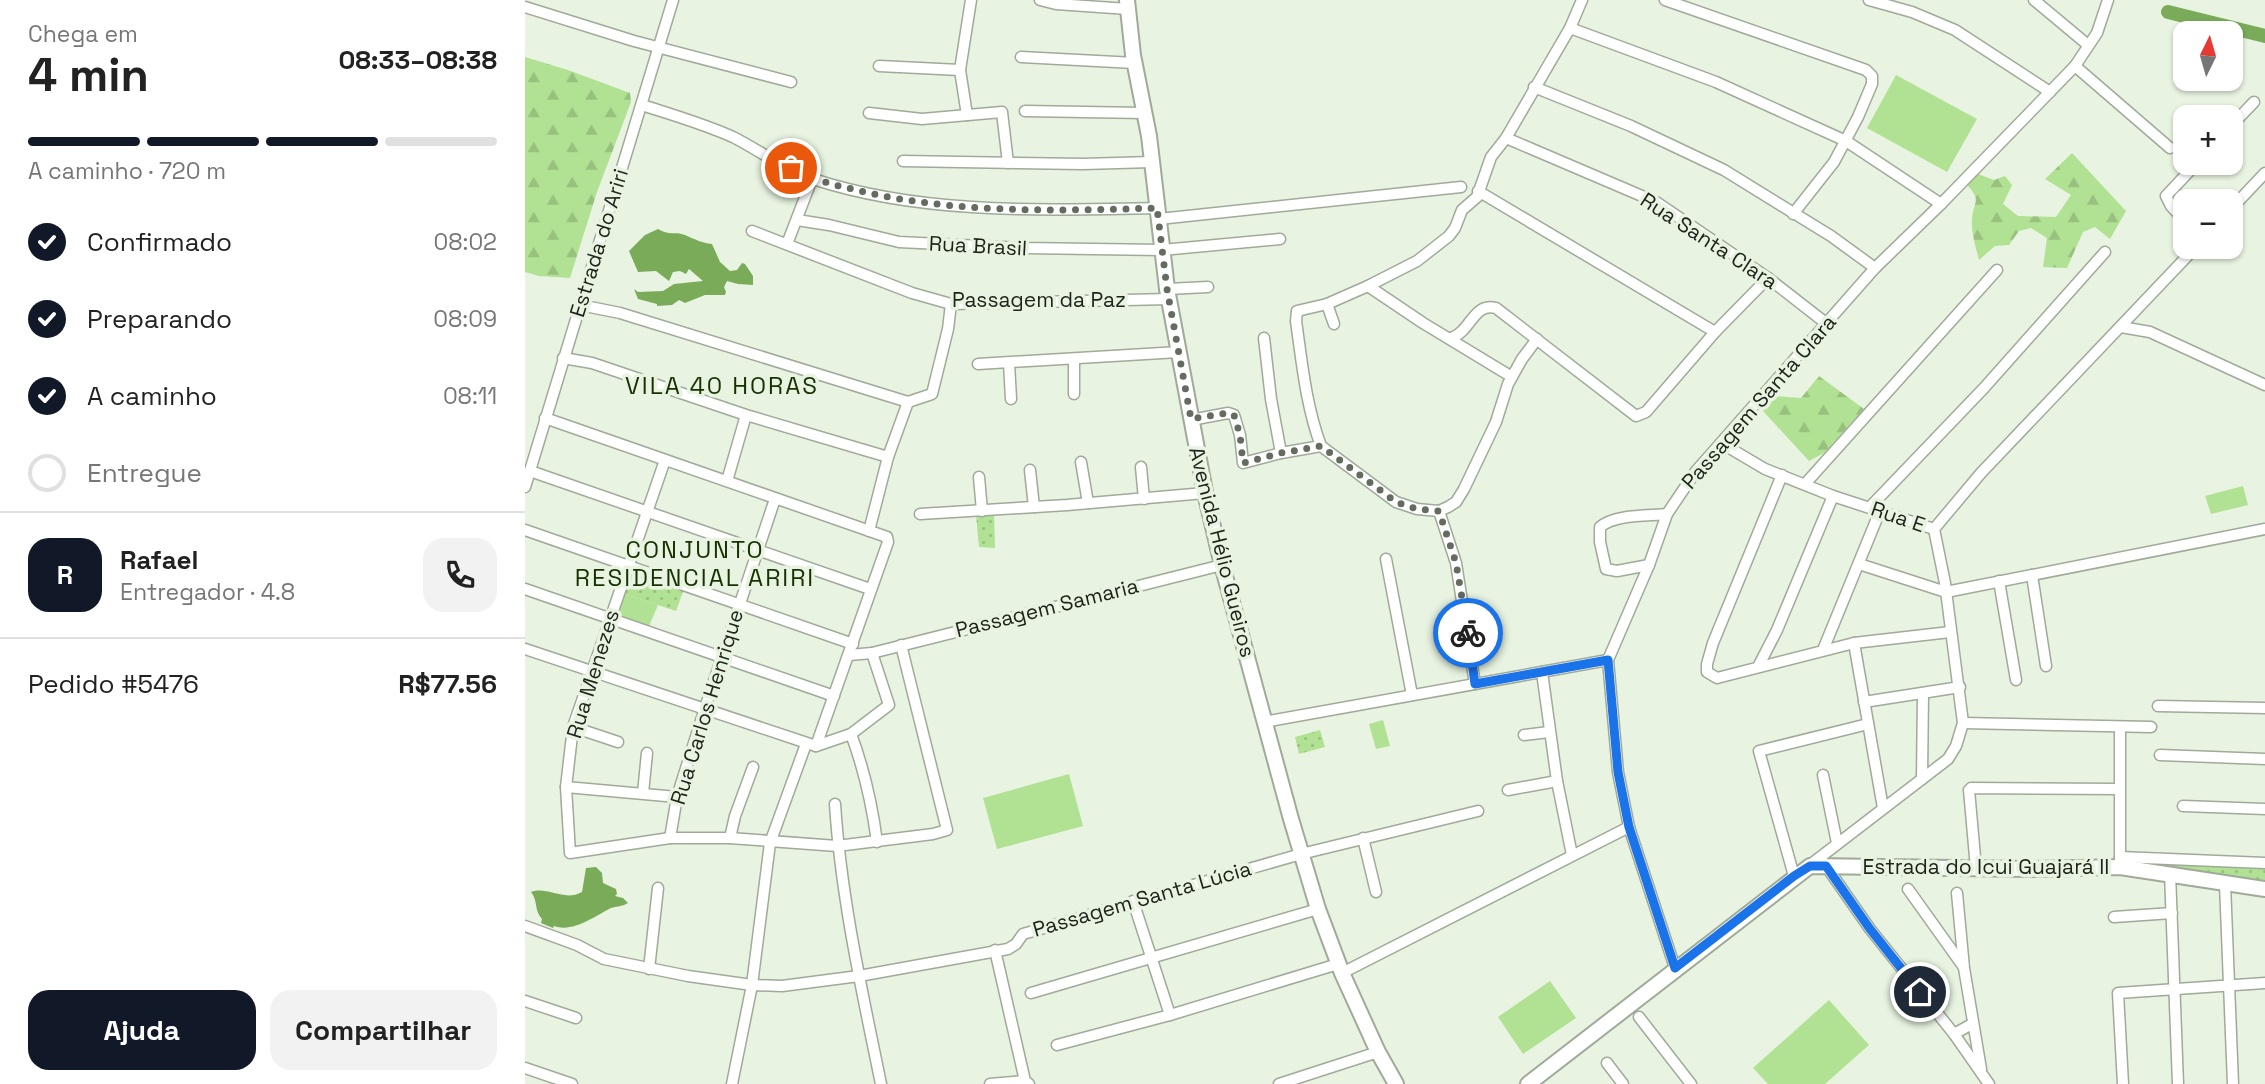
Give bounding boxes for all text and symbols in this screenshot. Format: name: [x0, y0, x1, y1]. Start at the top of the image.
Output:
text: Chega em: [28, 19, 138, 49]
north arrow: [2173, 21, 2243, 91]
map controls: [2173, 21, 2243, 259]
text: 08:33–08:38: [338, 43, 497, 77]
text: 4 min: [28, 46, 149, 104]
button: +: [2173, 105, 2243, 175]
pin: [761, 138, 821, 198]
icon: bag: [772, 149, 810, 187]
text: A caminho · 720 m: [28, 156, 226, 186]
street label: Estrada do Ariri: [563, 165, 634, 320]
street label: Rua Santa Clara: [1635, 186, 1783, 295]
button: −: [2173, 189, 2243, 259]
icon: check: [28, 223, 66, 261]
text: Confirmado: [87, 225, 232, 259]
text: 08:02: [433, 227, 497, 257]
street label: Rua Brasil: [928, 229, 1028, 262]
street label: Passagem da Paz: [952, 286, 1126, 313]
icon: check: [28, 300, 66, 338]
text: Preparando: [87, 302, 232, 336]
text: 08:09: [433, 304, 497, 334]
street label: Passagem Santa Clara: [1675, 309, 1842, 494]
district label: VILA 40 HORAS: [625, 370, 819, 401]
icon: check: [28, 377, 66, 415]
text: A caminho: [87, 379, 217, 413]
text: 08:11: [443, 381, 497, 411]
street label: Avenida Hélio Gueiros: [1183, 444, 1262, 660]
text: Entregue: [87, 456, 202, 490]
street label: Rua E: [1868, 495, 1929, 538]
district label: CONJUNTO RESIDENCIAL ARIRI: [575, 534, 815, 593]
button: phone: [423, 538, 497, 612]
text: Rafael: [120, 543, 198, 577]
text: R: [57, 558, 73, 592]
street label: Passagem Samaria: [953, 572, 1141, 643]
text: Entregador · 4.8: [120, 577, 295, 607]
courier: [1433, 598, 1503, 668]
street label: Rua Menezes: [560, 606, 625, 741]
street label: Rua Carlos Henrique: [664, 606, 749, 808]
icon: bike: [1449, 614, 1487, 652]
text: Pedido #5476: [28, 667, 199, 701]
text: R$77.56: [398, 667, 497, 701]
street label: Estrada do Icui Guajará II: [1863, 853, 2109, 880]
street label: Passagem Santa Lúcia: [1029, 854, 1254, 943]
pin: [1890, 962, 1950, 1022]
icon: home: [1901, 973, 1939, 1011]
button: Ajuda: [28, 990, 256, 1070]
button: Compartilhar: [270, 990, 497, 1070]

